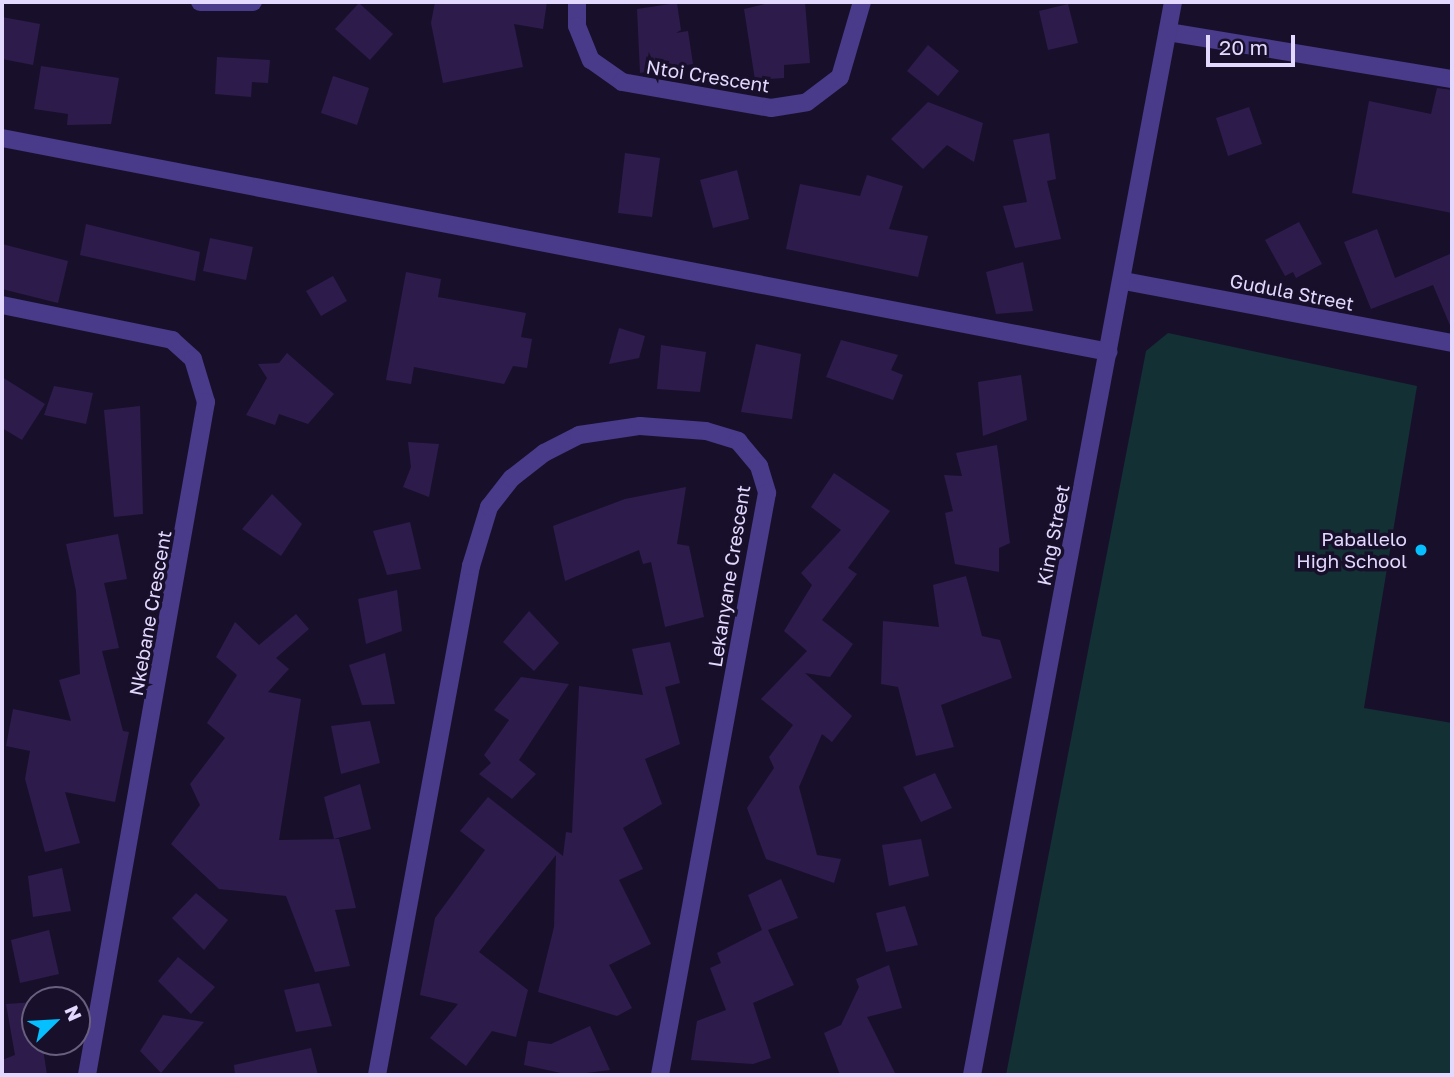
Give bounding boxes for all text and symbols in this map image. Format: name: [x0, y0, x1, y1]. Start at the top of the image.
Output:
scale bar: [1209, 21, 1298, 65]
text: 20 m: [1219, 34, 1268, 60]
street label: Ntoi Crescent: [644, 55, 772, 97]
street label: Gudula Street: [1228, 269, 1356, 315]
street label: King Street: [1032, 482, 1074, 588]
street label: Lekanyane Crescent: [703, 483, 755, 669]
place label: Paballelo High School: [1296, 528, 1407, 572]
street label: Nkebane Crescent: [124, 529, 176, 697]
marker: Paballelo High School: [1413, 542, 1429, 558]
north arrow: [21, 986, 91, 1056]
text: N: [60, 1002, 87, 1024]

